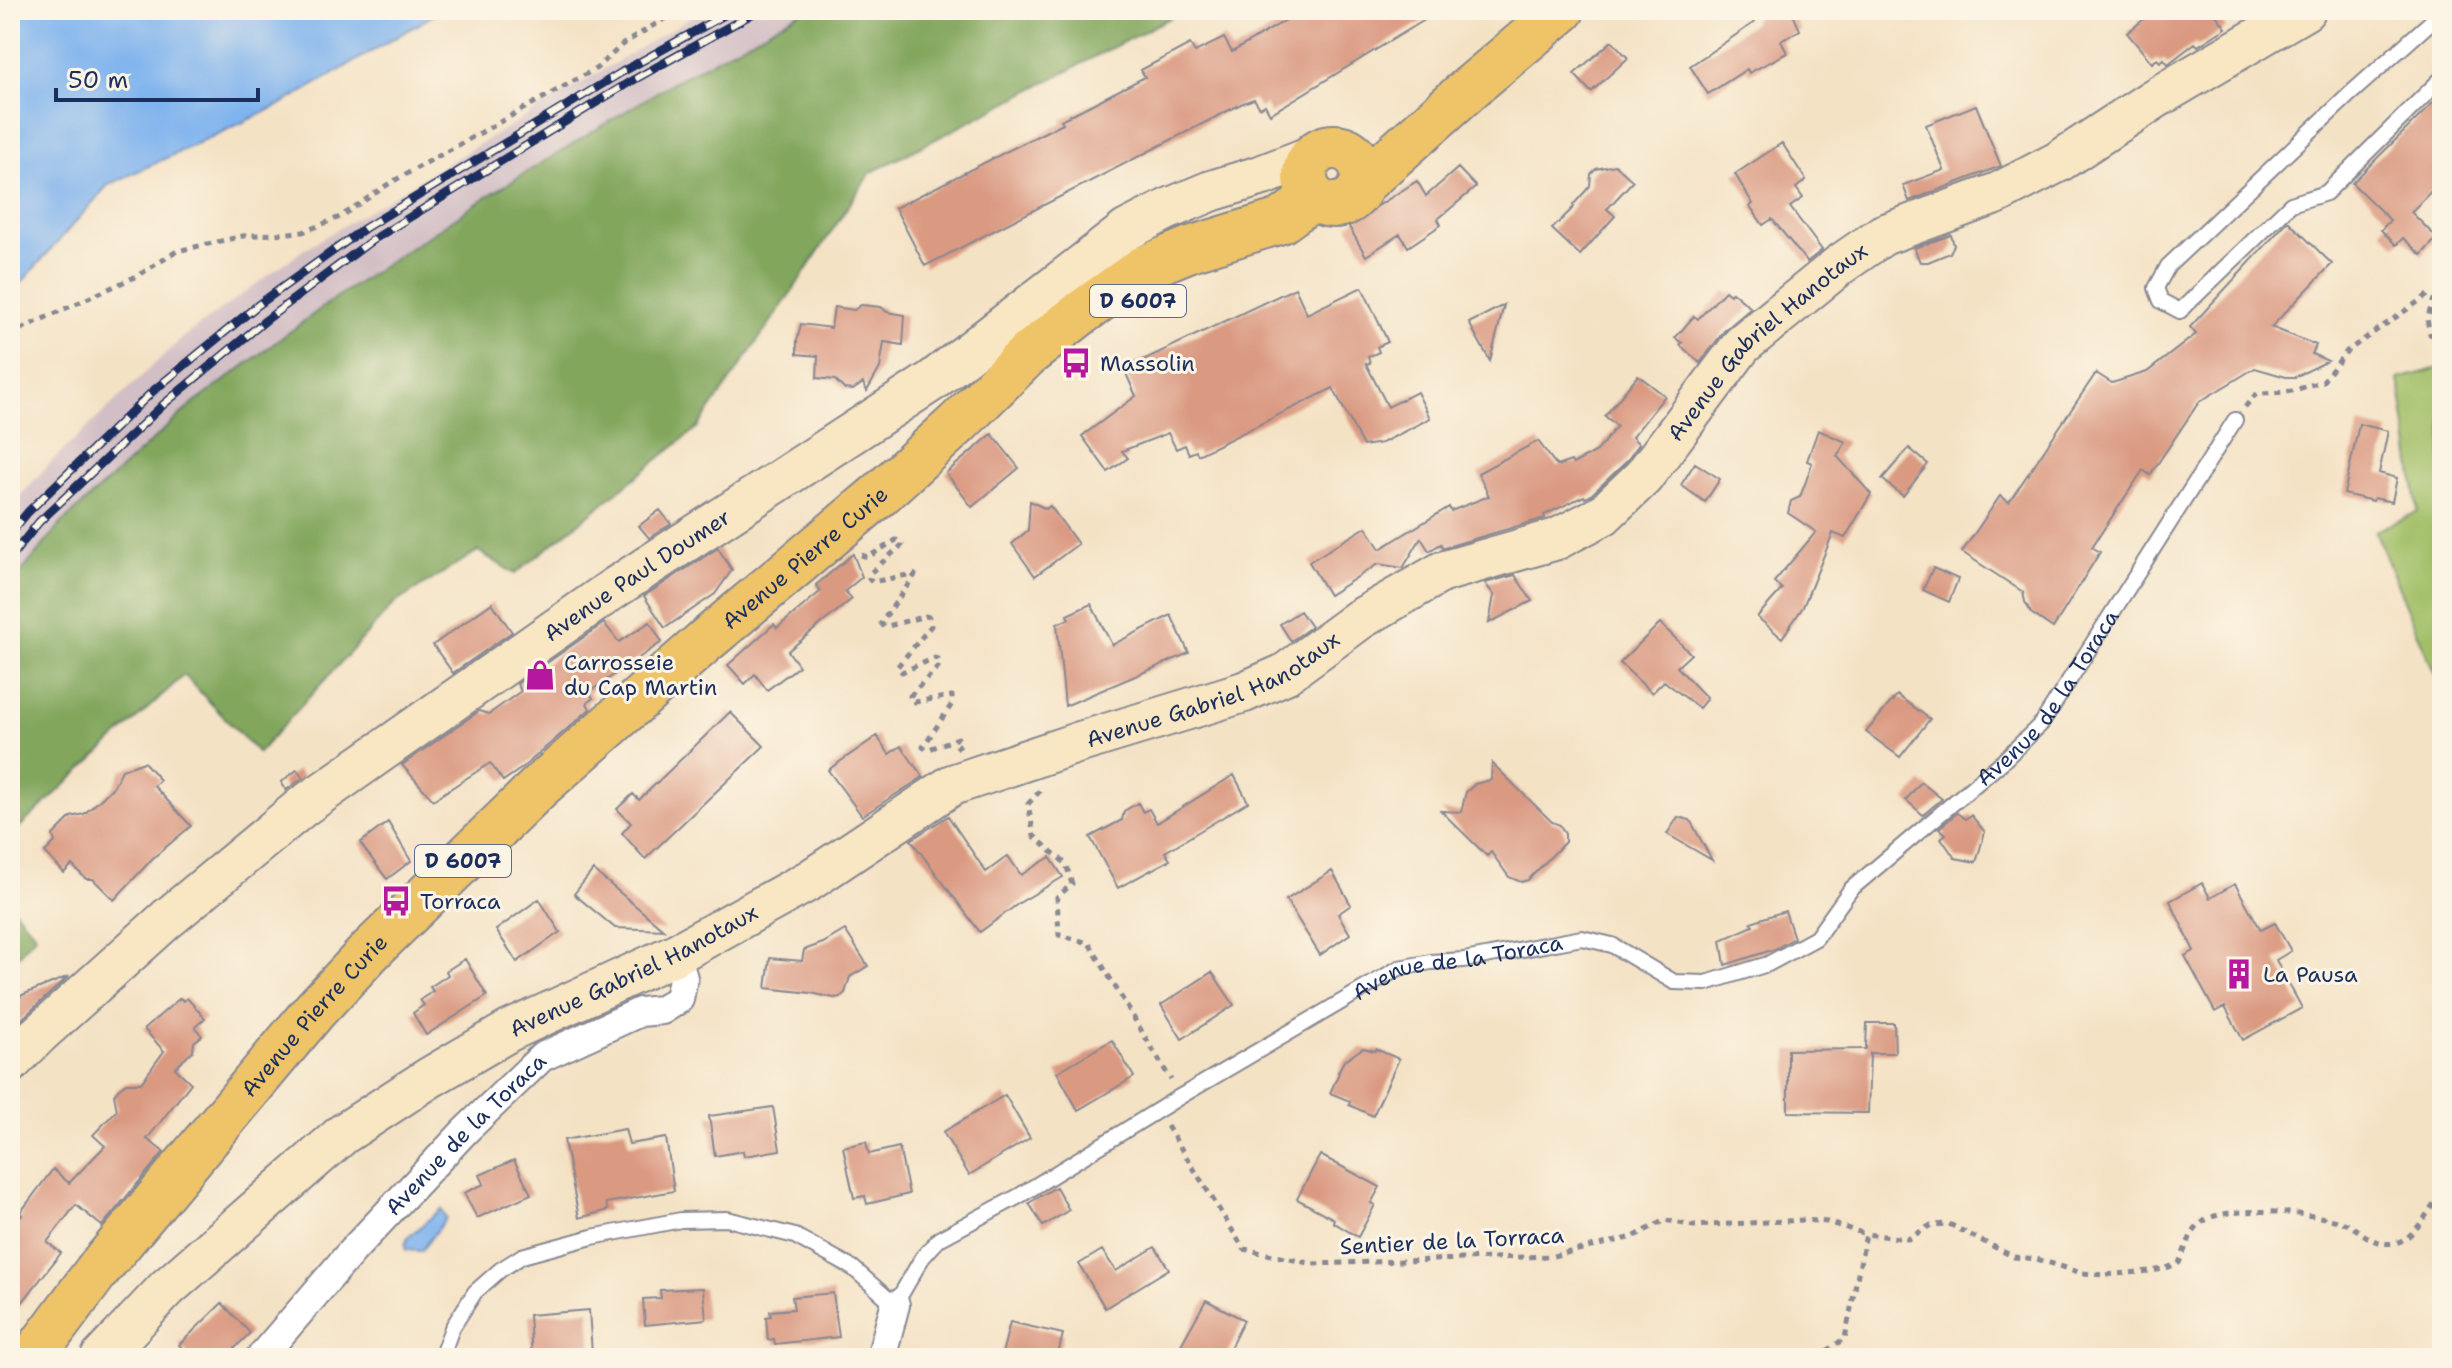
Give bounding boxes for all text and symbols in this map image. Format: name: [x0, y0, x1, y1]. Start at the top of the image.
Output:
scale bar: [56, 52, 258, 102]
text: 50 m: [68, 64, 128, 96]
street label: Avenue Gabriel Hanotaux: [1661, 236, 1873, 447]
road number: D 6007: [1090, 285, 1186, 317]
bus stop icon: Massolin: [1059, 346, 1093, 380]
place label: Massolin: [1100, 349, 1195, 378]
street label: Avenue Pierre Curie: [716, 480, 894, 635]
street label: Avenue Paul Doumer: [538, 502, 736, 648]
street label: Avenue de la Toraca: [1970, 604, 2125, 792]
street label: Avenue Gabriel Hanotaux: [1083, 624, 1345, 754]
place label: Carrosseie du Cap Martin: [564, 648, 717, 702]
shop icon: Carrosseie du Cap Martin: [523, 658, 557, 692]
road number: D 6007: [415, 845, 511, 877]
bus stop icon: Torraca: [379, 884, 413, 918]
place label: Torraca: [420, 887, 501, 916]
street label: Avenue Gabriel Hanotaux: [505, 897, 763, 1043]
street label: Avenue de la Toraca: [1347, 927, 1565, 1007]
street label: Avenue Pierre Curie: [234, 928, 393, 1103]
building icon: La Pausa: [2222, 957, 2256, 991]
place label: La Pausa: [2263, 960, 2358, 989]
street label: Avenue de la Toraca: [379, 1046, 552, 1222]
street label: Sentier de la Torraca: [1339, 1221, 1565, 1261]

